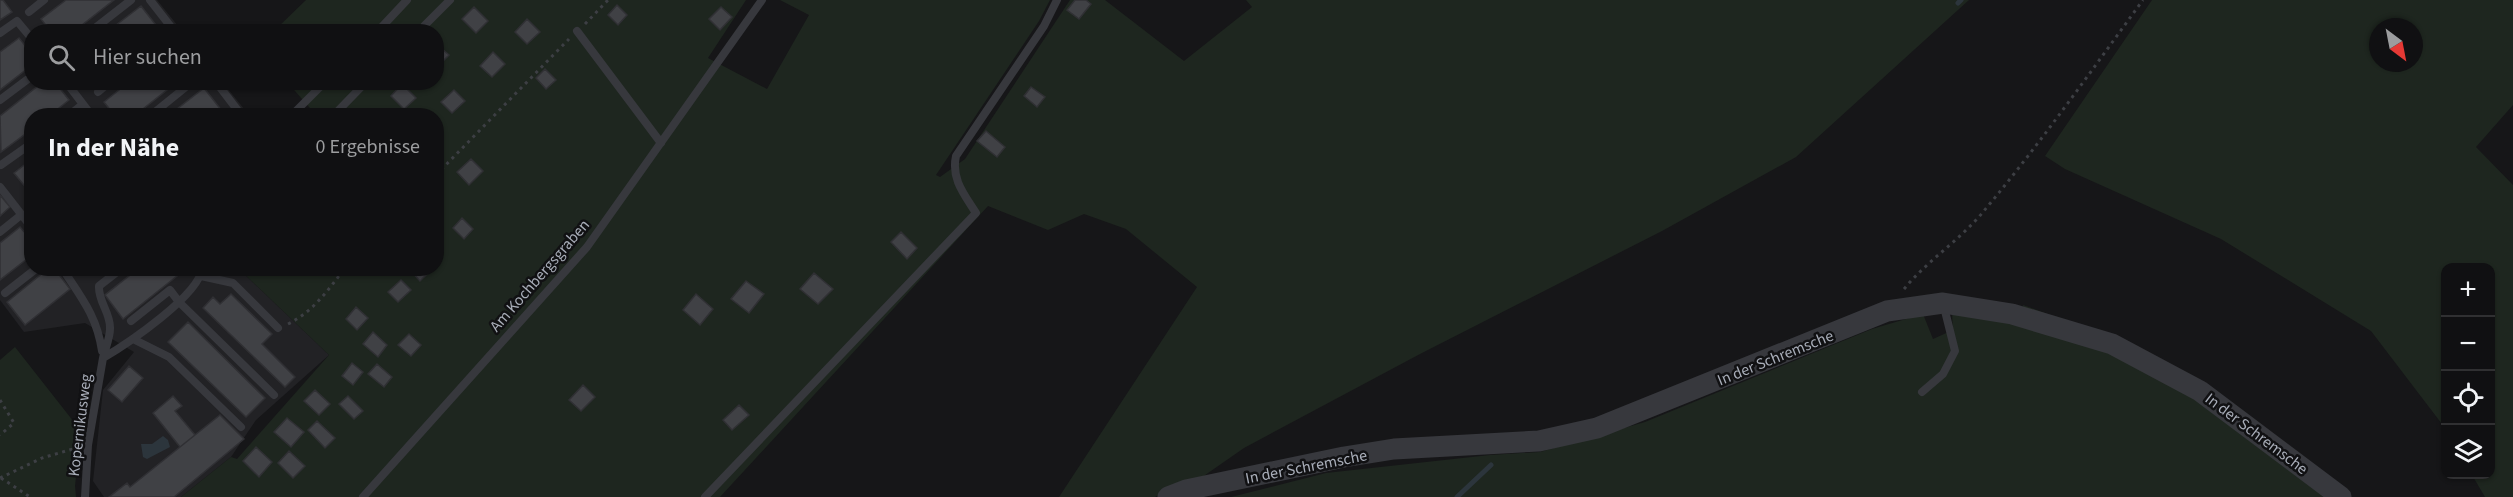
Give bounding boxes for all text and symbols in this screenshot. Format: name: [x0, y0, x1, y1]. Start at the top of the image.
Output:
north arrow: [2369, 18, 2423, 72]
search box: [24, 24, 444, 90]
icon: search: [45, 41, 78, 74]
text: Hier suchen: [93, 41, 202, 73]
text: In der Nähe: [48, 129, 179, 166]
text: 0 Ergebnisse: [315, 133, 420, 161]
street label: Am Kochbergsgraben: [485, 215, 595, 337]
map controls: [2441, 263, 2495, 479]
button: +: [2441, 263, 2495, 317]
button: −: [2441, 317, 2495, 371]
street label: In der Schremsche: [1714, 325, 1837, 391]
button: locate: [2441, 371, 2495, 425]
street label: Kopernikusweg: [63, 373, 97, 478]
street label: In der Schremsche: [2200, 388, 2312, 480]
button: layers: [2441, 425, 2495, 479]
street label: In der Schremsche: [1243, 444, 1369, 490]

